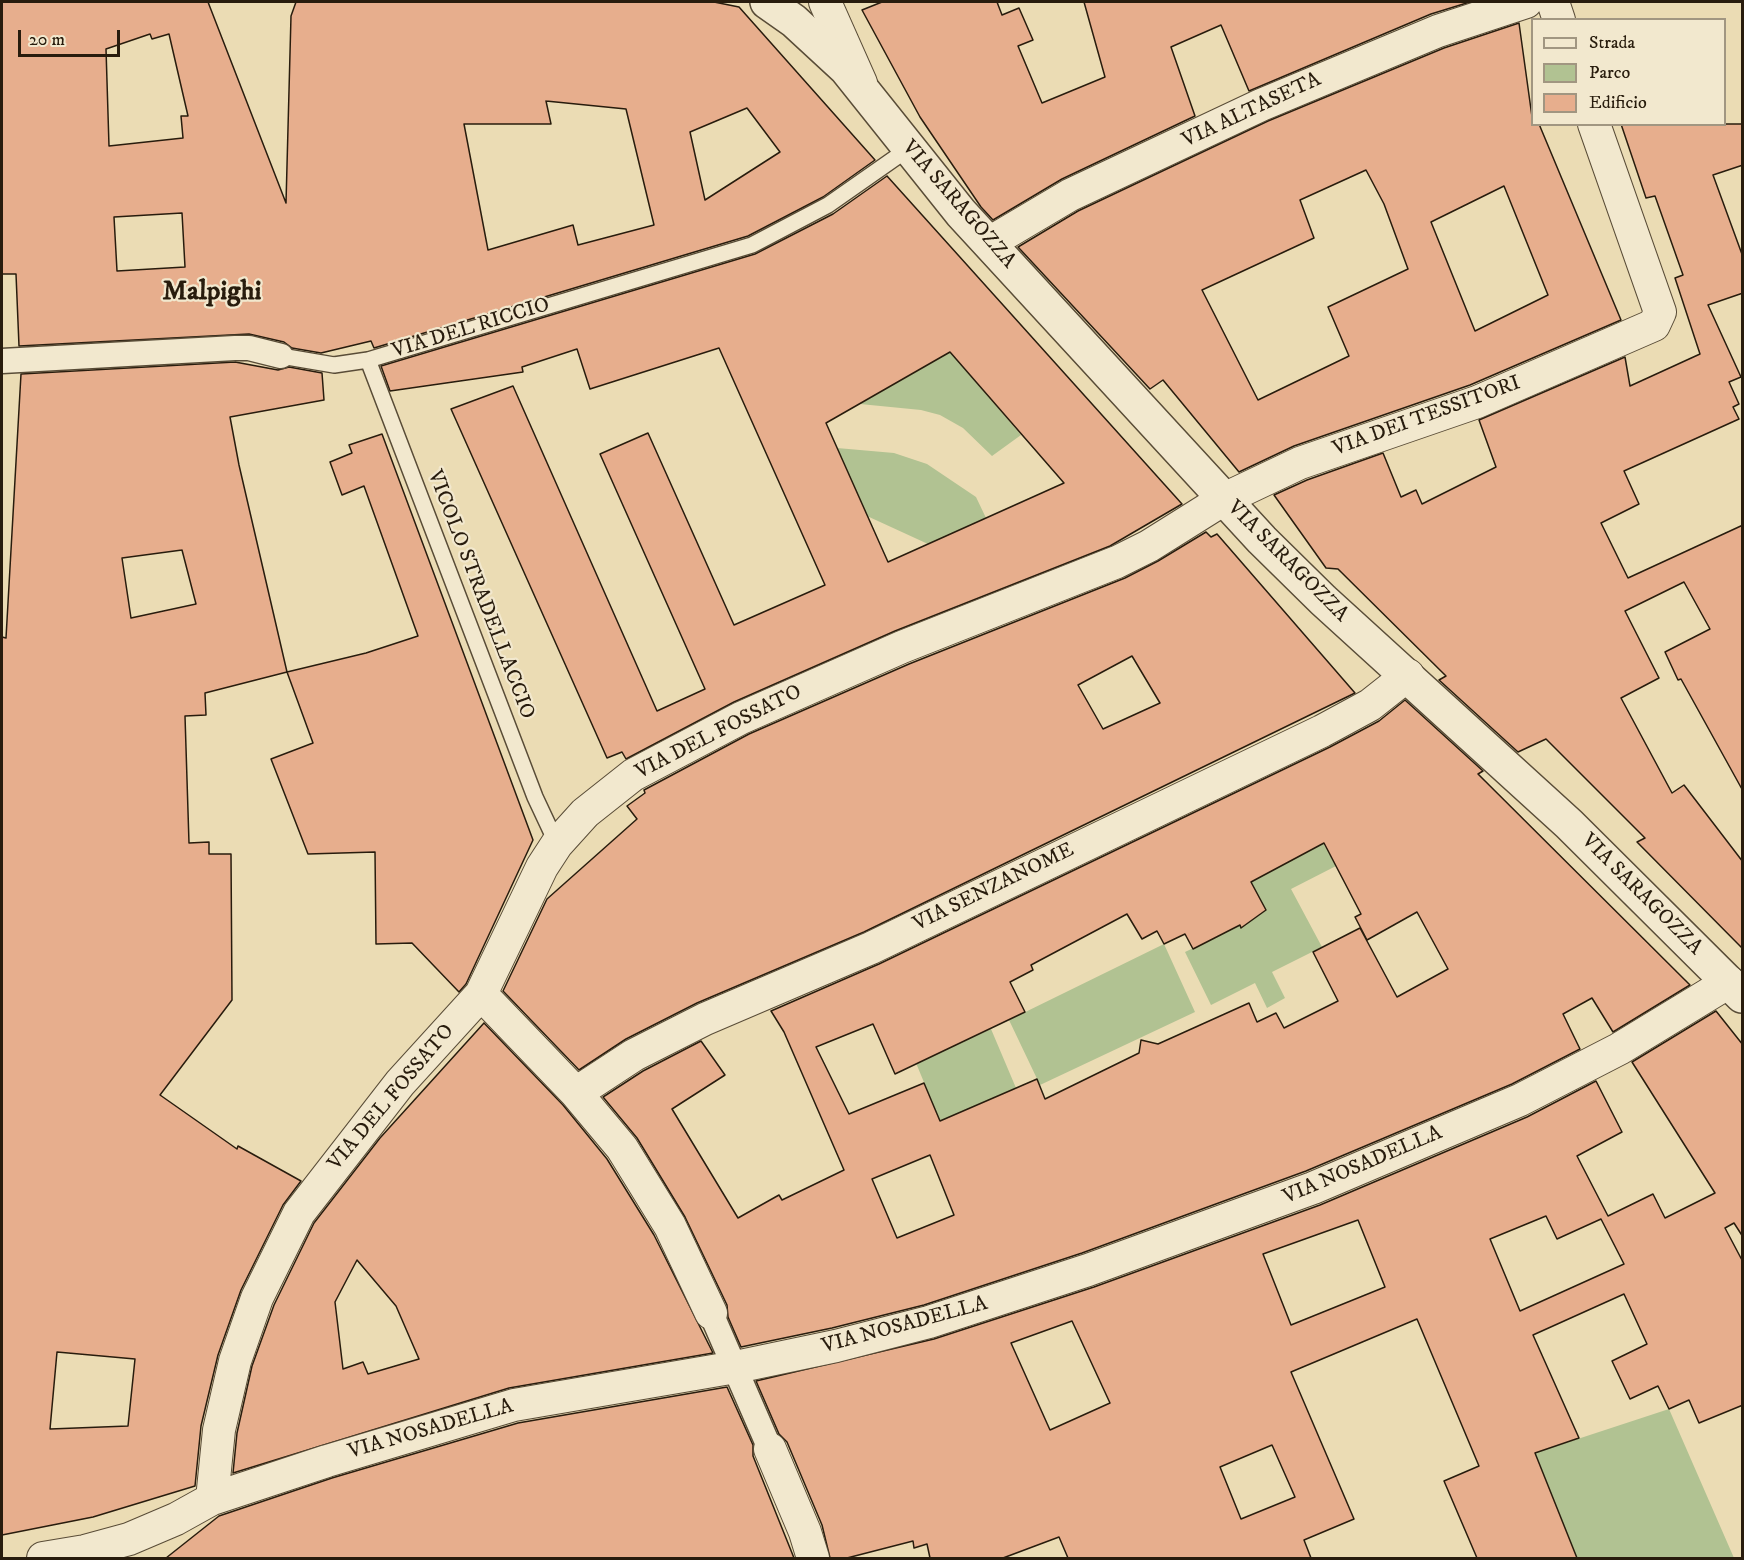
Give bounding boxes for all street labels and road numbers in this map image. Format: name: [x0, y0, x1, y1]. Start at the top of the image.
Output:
street label: VIA ALTASETA: [1179, 68, 1325, 154]
street label: VIA SARAGOZZA: [896, 136, 1020, 274]
street label: VIA DEL RICCIO: [389, 293, 553, 365]
street label: VIA DEI TESSITORI: [1330, 371, 1524, 463]
street label: VICOLO STRADELLACCIO: [421, 467, 539, 723]
street label: VIA SARAGOZZA: [1221, 496, 1353, 628]
street label: VIA DEL FOSSATO: [632, 680, 806, 786]
street label: VIA SARAGOZZA: [1575, 829, 1707, 961]
street label: VIA SENZANOME: [910, 838, 1078, 938]
street label: VIA DEL FOSSATO: [323, 1020, 461, 1176]
street label: VIA NOSADELLA: [1280, 1121, 1446, 1211]
street label: VIA NOSADELLA: [819, 1292, 991, 1360]
street label: VIA NOSADELLA: [346, 1394, 516, 1466]

